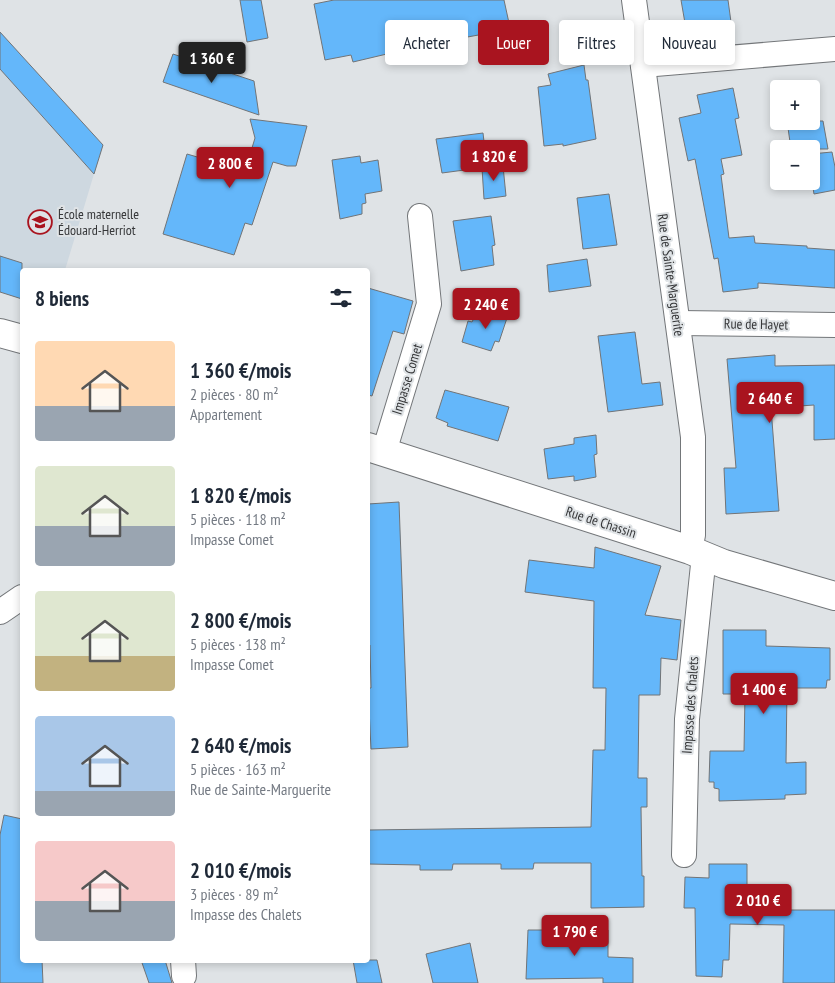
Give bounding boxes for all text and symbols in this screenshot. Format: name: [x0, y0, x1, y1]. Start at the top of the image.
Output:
chip: Acheter: [385, 20, 468, 65]
chip: Louer: [478, 20, 549, 65]
chip: Filtres: [559, 20, 634, 65]
chip: Nouveau: [644, 20, 735, 65]
pin: 1 360 €: [166, 42, 258, 84]
text: 1 360 €: [190, 48, 234, 68]
map controls: [770, 80, 820, 190]
button: +: [770, 80, 820, 130]
pin: 1 820 €: [448, 140, 540, 182]
button: −: [770, 140, 820, 190]
pin: 2 800 €: [184, 146, 276, 189]
text: 1 820 €: [472, 146, 516, 166]
text: 2 800 €: [208, 153, 252, 173]
place label: École maternelle Édouard-Herriot: [58, 205, 139, 239]
school or university icon: École maternelle Édouard-Herriot: [27, 209, 53, 235]
street label: Rue de Sainte-Marguerite: [654, 213, 689, 338]
icon: filters: [327, 284, 355, 312]
text: 8 biens: [35, 285, 89, 312]
pin: 2 240 €: [440, 288, 532, 330]
text: 2 240 €: [464, 294, 508, 314]
street label: Rue de Hayet: [724, 314, 788, 334]
street label: Impasse Comet: [388, 341, 426, 417]
text: 1 360 €/mois: [190, 357, 291, 384]
icon: home: [75, 361, 135, 421]
pin: 2 640 €: [724, 382, 816, 424]
text: 2 pièces · 80 m²: [190, 384, 279, 404]
text: 2 640 €: [748, 388, 792, 408]
text: Appartement: [190, 404, 262, 424]
text: 1 820 €/mois: [190, 482, 291, 509]
icon: home: [75, 486, 135, 546]
street label: Rue de Chassin: [563, 502, 639, 542]
text: 5 pièces · 118 m²: [190, 509, 286, 529]
text: Impasse Comet: [190, 529, 274, 549]
text: 2 800 €/mois: [190, 607, 291, 634]
icon: home: [75, 611, 135, 671]
text: 5 pièces · 138 m²: [190, 634, 286, 654]
text: Impasse Comet: [190, 654, 274, 674]
street label: Impasse des Chalets: [678, 655, 702, 754]
pin: 1 400 €: [718, 672, 810, 715]
text: 1 400 €: [742, 679, 786, 699]
text: 2 640 €/mois: [190, 732, 291, 759]
icon: home: [75, 736, 135, 796]
text: 5 pièces · 163 m²: [190, 759, 286, 779]
text: Rue de Sainte-Marguerite: [190, 779, 331, 799]
text: 2 010 €/mois: [190, 857, 291, 884]
icon: home: [75, 861, 135, 921]
text: 3 pièces · 89 m²: [190, 884, 279, 904]
pin: 2 010 €: [712, 884, 804, 926]
text: 2 010 €: [736, 890, 780, 910]
text: Impasse des Chalets: [190, 904, 302, 924]
pin: 1 790 €: [529, 914, 621, 957]
text: 1 790 €: [553, 921, 597, 941]

